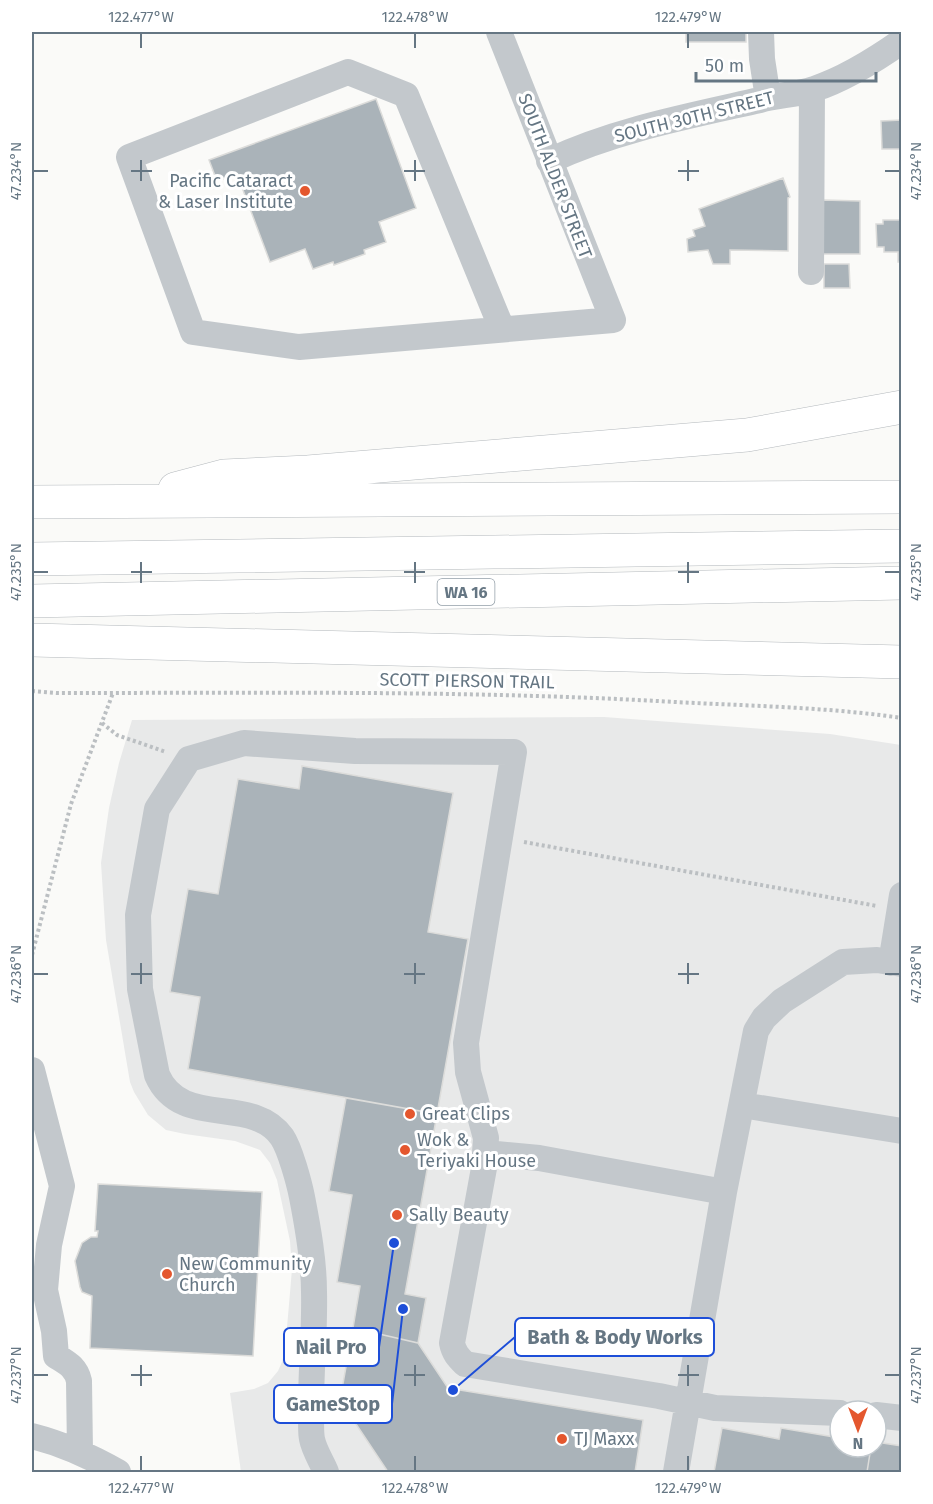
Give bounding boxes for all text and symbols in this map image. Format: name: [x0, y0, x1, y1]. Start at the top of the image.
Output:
text: 122.477°W: [108, 8, 174, 26]
text: 122.478°W: [382, 8, 449, 26]
text: 122.479°W: [655, 8, 722, 26]
scale bar: [696, 45, 876, 83]
text: 50 m: [705, 55, 744, 77]
street label: SOUTH 30TH STREET: [612, 86, 777, 147]
street label: SOUTH ALDER STREET: [513, 90, 597, 262]
text: 47.234°N: [7, 142, 25, 200]
text: 47.234°N: [907, 142, 925, 200]
place label: Pacific Cataract & Laser Institute: [158, 170, 293, 213]
marker: Pacific Cataract & Laser Institute: [298, 184, 312, 198]
text: 47.235°N: [7, 543, 25, 601]
text: 47.235°N: [907, 543, 925, 601]
road number: WA 16: [438, 579, 494, 605]
street label: SCOTT PIERSON TRAIL: [379, 668, 555, 694]
text: 47.236°N: [7, 945, 25, 1003]
text: 47.236°N: [907, 945, 925, 1003]
place label: Great Clips: [422, 1103, 510, 1125]
marker: Great Clips: [403, 1107, 417, 1121]
place label: Wok & Teriyaki House: [417, 1129, 536, 1172]
marker: Wok & Teriyaki House: [398, 1143, 412, 1157]
place label: Sally Beauty: [409, 1204, 509, 1226]
marker: Sally Beauty: [390, 1208, 404, 1222]
place label: New Community Church: [179, 1253, 311, 1296]
marker: New Community Church: [160, 1267, 174, 1281]
callout: Bath & Body Works: [515, 1318, 714, 1356]
text: Bath & Body Works: [527, 1325, 703, 1349]
callout: Nail Pro: [284, 1328, 379, 1366]
text: Nail Pro: [295, 1335, 367, 1359]
text: 47.237°N: [7, 1346, 25, 1404]
text: 47.237°N: [907, 1346, 925, 1404]
callout: GameStop: [274, 1385, 392, 1423]
text: GameStop: [286, 1392, 380, 1416]
north arrow: [828, 1399, 888, 1459]
place label: TJ Maxx: [574, 1428, 635, 1450]
marker: TJ Maxx: [555, 1432, 569, 1446]
text: N: [853, 1434, 863, 1453]
text: 122.477°W: [108, 1479, 174, 1497]
text: 122.478°W: [382, 1479, 449, 1497]
text: 122.479°W: [655, 1479, 722, 1497]

